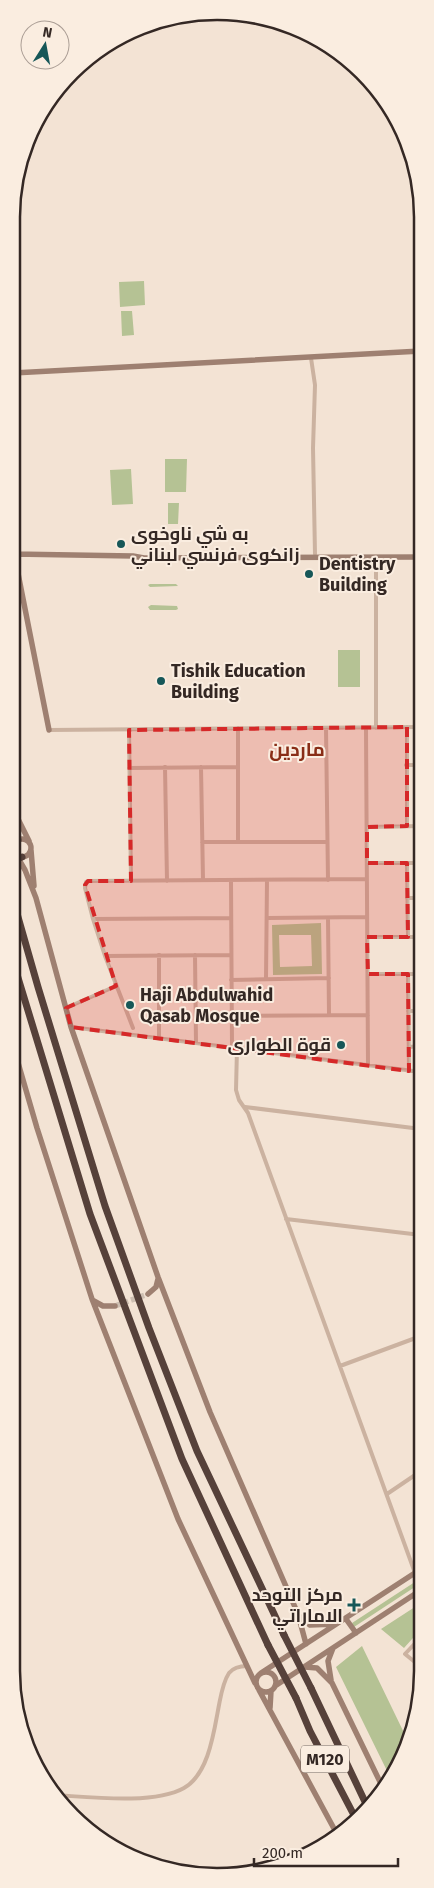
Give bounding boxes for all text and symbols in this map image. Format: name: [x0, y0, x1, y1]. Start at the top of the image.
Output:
north arrow: [20, 20, 70, 70]
text: N: [41, 23, 54, 42]
place label: به شي ناوخوى زانكوى فرنسي لبناني: [131, 523, 300, 570]
marker: به شي ناوخوى زانكوى فرنسي لبناني: [115, 538, 127, 550]
place label: Dentistry Building: [319, 553, 396, 596]
marker: Dentistry Building: [303, 568, 315, 580]
place label: Tishik Education Building: [171, 660, 306, 703]
marker: Tishik Education Building: [155, 675, 167, 687]
district label: ماردین: [269, 738, 325, 761]
place label: Haji Abdulwahid Qasab Mosque: [140, 984, 273, 1027]
marker: Haji Abdulwahid Qasab Mosque: [124, 999, 136, 1011]
place label: قوة الطواری: [228, 1034, 331, 1056]
marker: قوة الطواری: [335, 1039, 347, 1051]
place label: مركز التوحد الاماراتي: [252, 1584, 343, 1631]
marker: مركز التوحد الاماراتي: [347, 1598, 361, 1612]
road number: M120: [301, 1746, 349, 1772]
scale bar: [254, 1836, 398, 1868]
text: 200 m: [262, 1844, 303, 1862]

